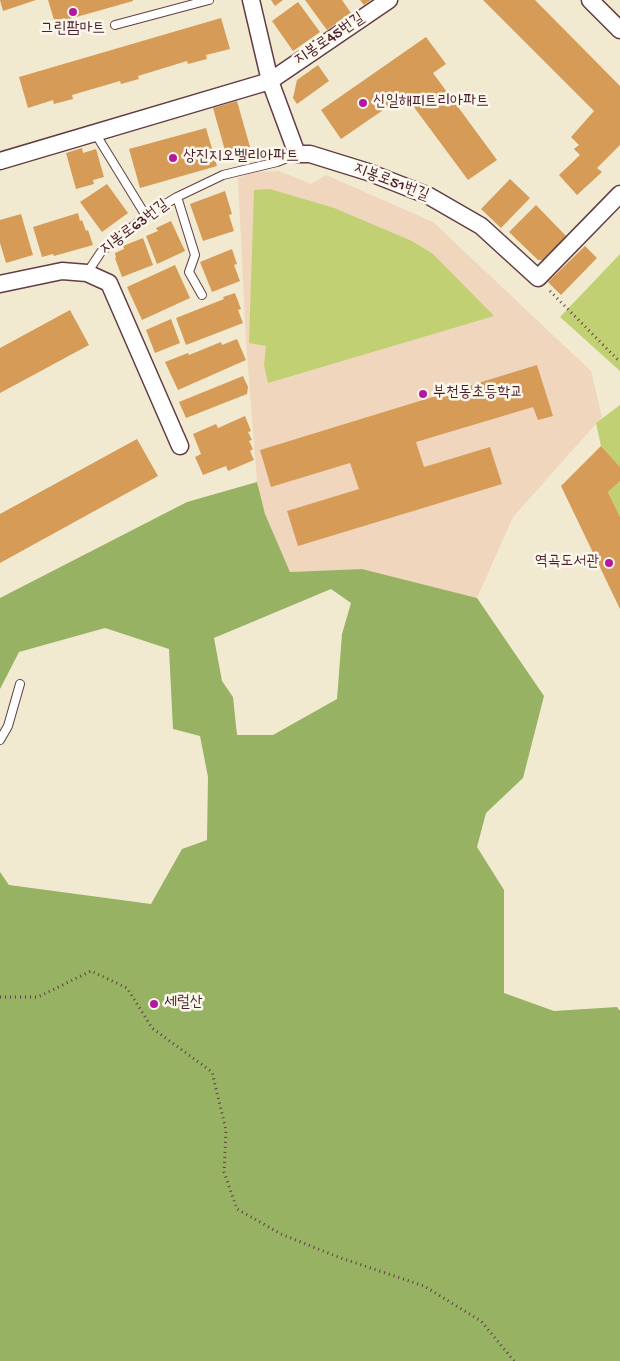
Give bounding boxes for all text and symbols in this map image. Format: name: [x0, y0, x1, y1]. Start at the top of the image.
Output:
marker: 그린팜마트: [67, 6, 79, 18]
street label: 지봉로45번길: [291, 10, 369, 70]
place label: 그린팜마트: [41, 20, 105, 40]
place label: 신일해피트리아파트: [373, 93, 489, 113]
marker: 신일해피트리아파트: [357, 97, 369, 109]
place label: 상진지오벨리아파트: [183, 148, 299, 168]
marker: 상진지오벨리아파트: [167, 152, 179, 164]
street label: 지봉로51번길: [351, 160, 431, 206]
street label: 지봉로63번길: [97, 196, 173, 260]
place label: 부천동초등학교: [433, 384, 523, 404]
marker: 부천동초등학교: [417, 388, 429, 400]
place label: 역곡도서관: [535, 553, 599, 573]
marker: 역곡도서관: [603, 557, 615, 569]
place label: 세럴산: [164, 994, 203, 1014]
marker: 세럴산: [148, 998, 160, 1010]

